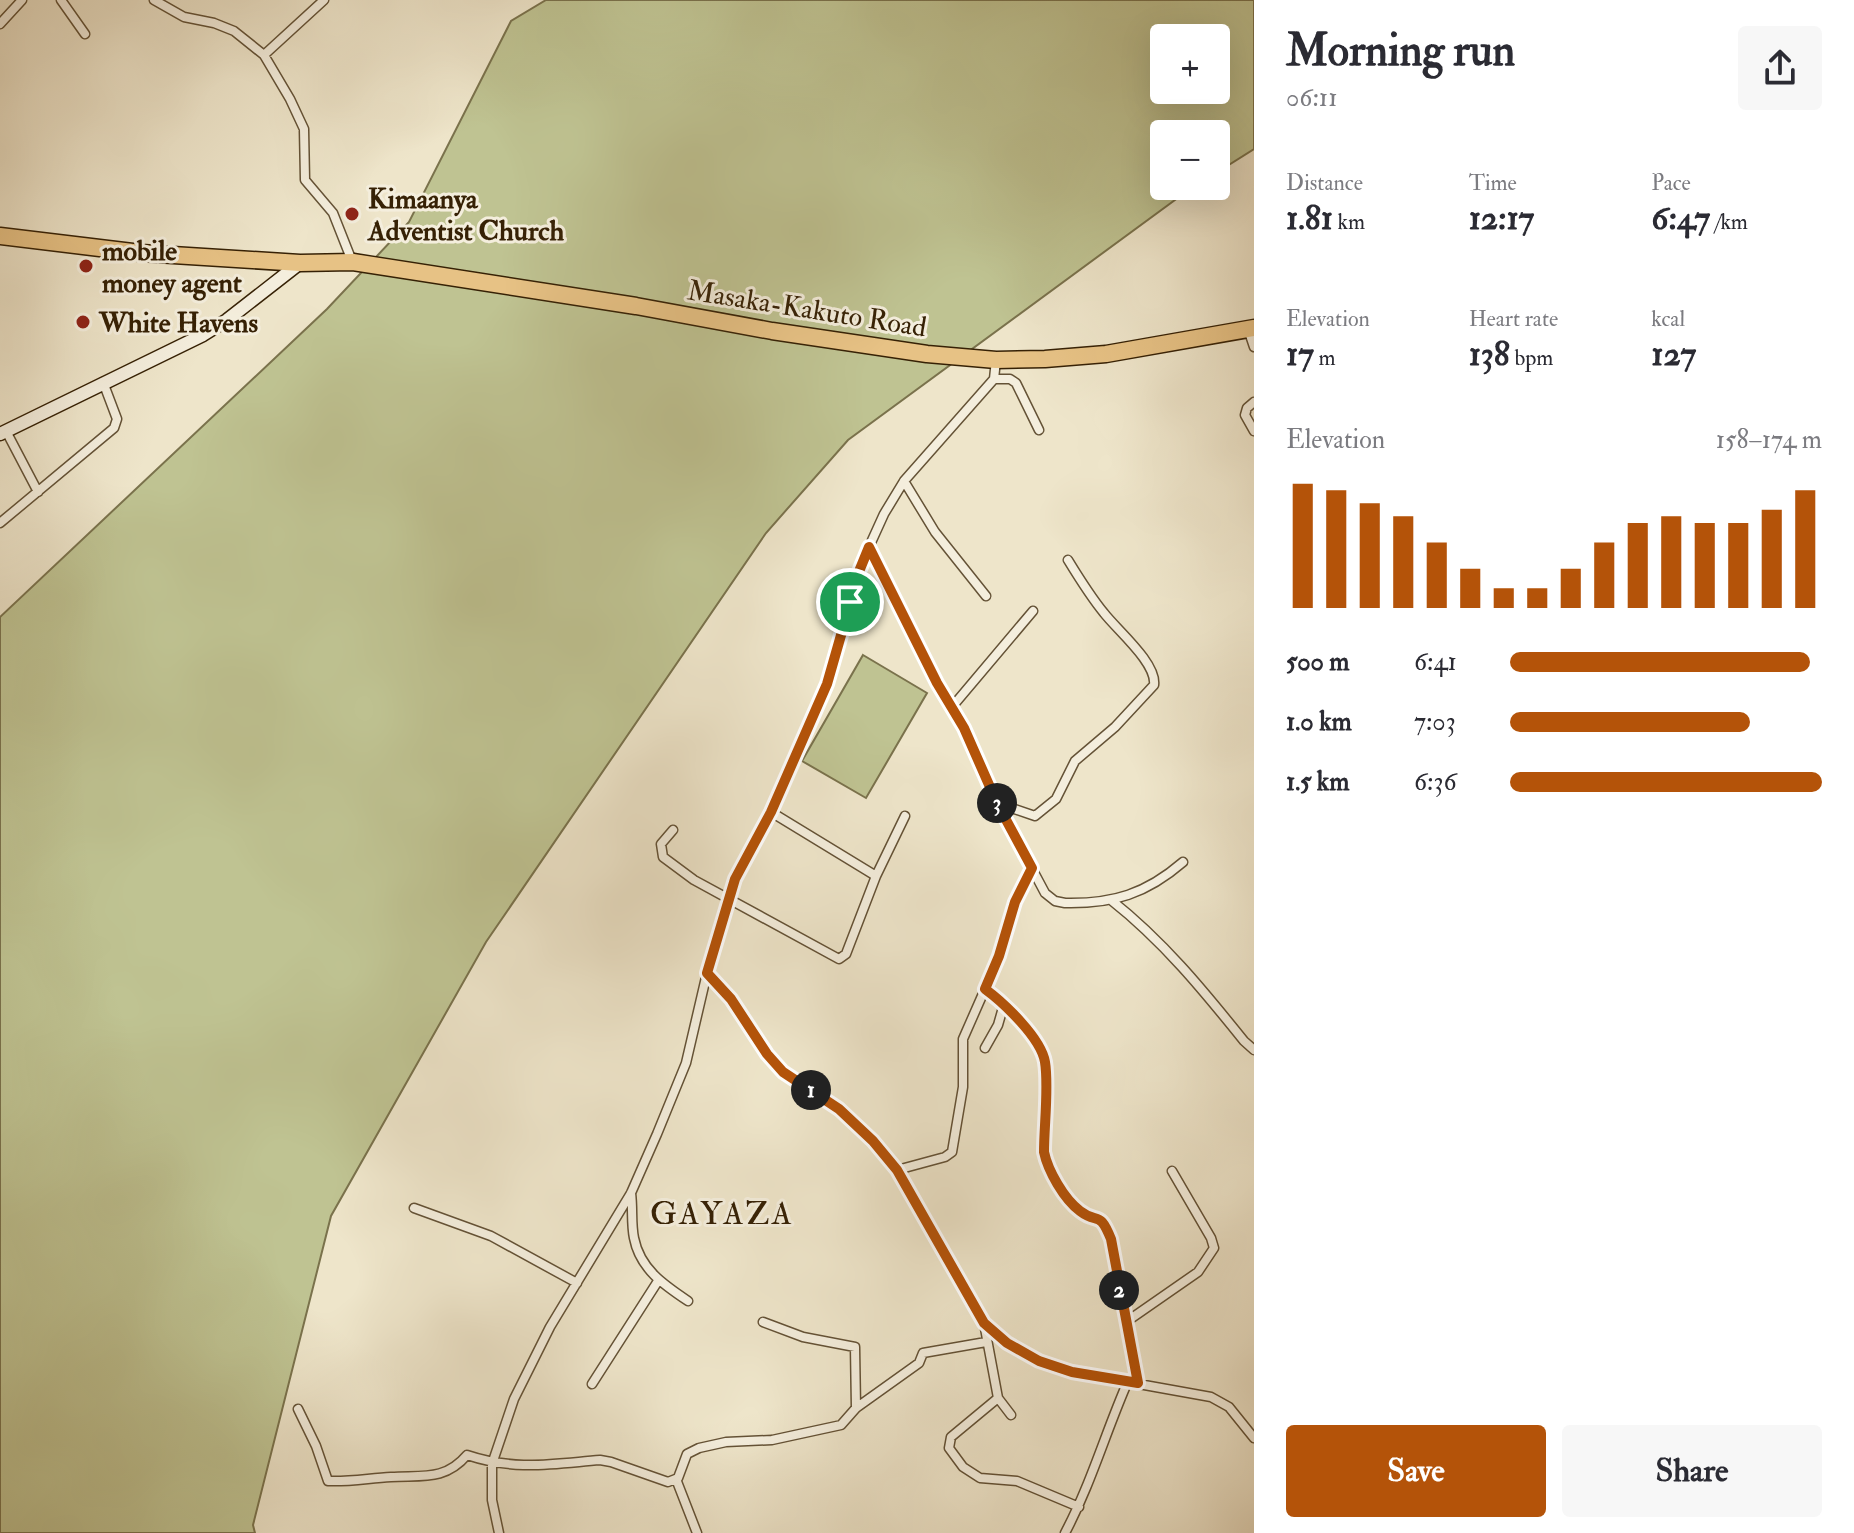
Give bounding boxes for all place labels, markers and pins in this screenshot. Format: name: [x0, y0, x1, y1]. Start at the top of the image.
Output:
place label: Kimaanya Adventist Church: [367, 182, 565, 249]
marker: Kimaanya Adventist Church: [343, 205, 361, 223]
place label: mobile money agent: [102, 234, 242, 301]
marker: mobile money agent: [77, 257, 95, 275]
place label: White Havens: [98, 306, 258, 341]
marker: White Havens: [74, 313, 92, 331]
pin: [816, 568, 884, 636]
pin: 3: [977, 783, 1017, 823]
pin: 1: [791, 1070, 831, 1110]
pin: 2: [1099, 1270, 1139, 1310]

